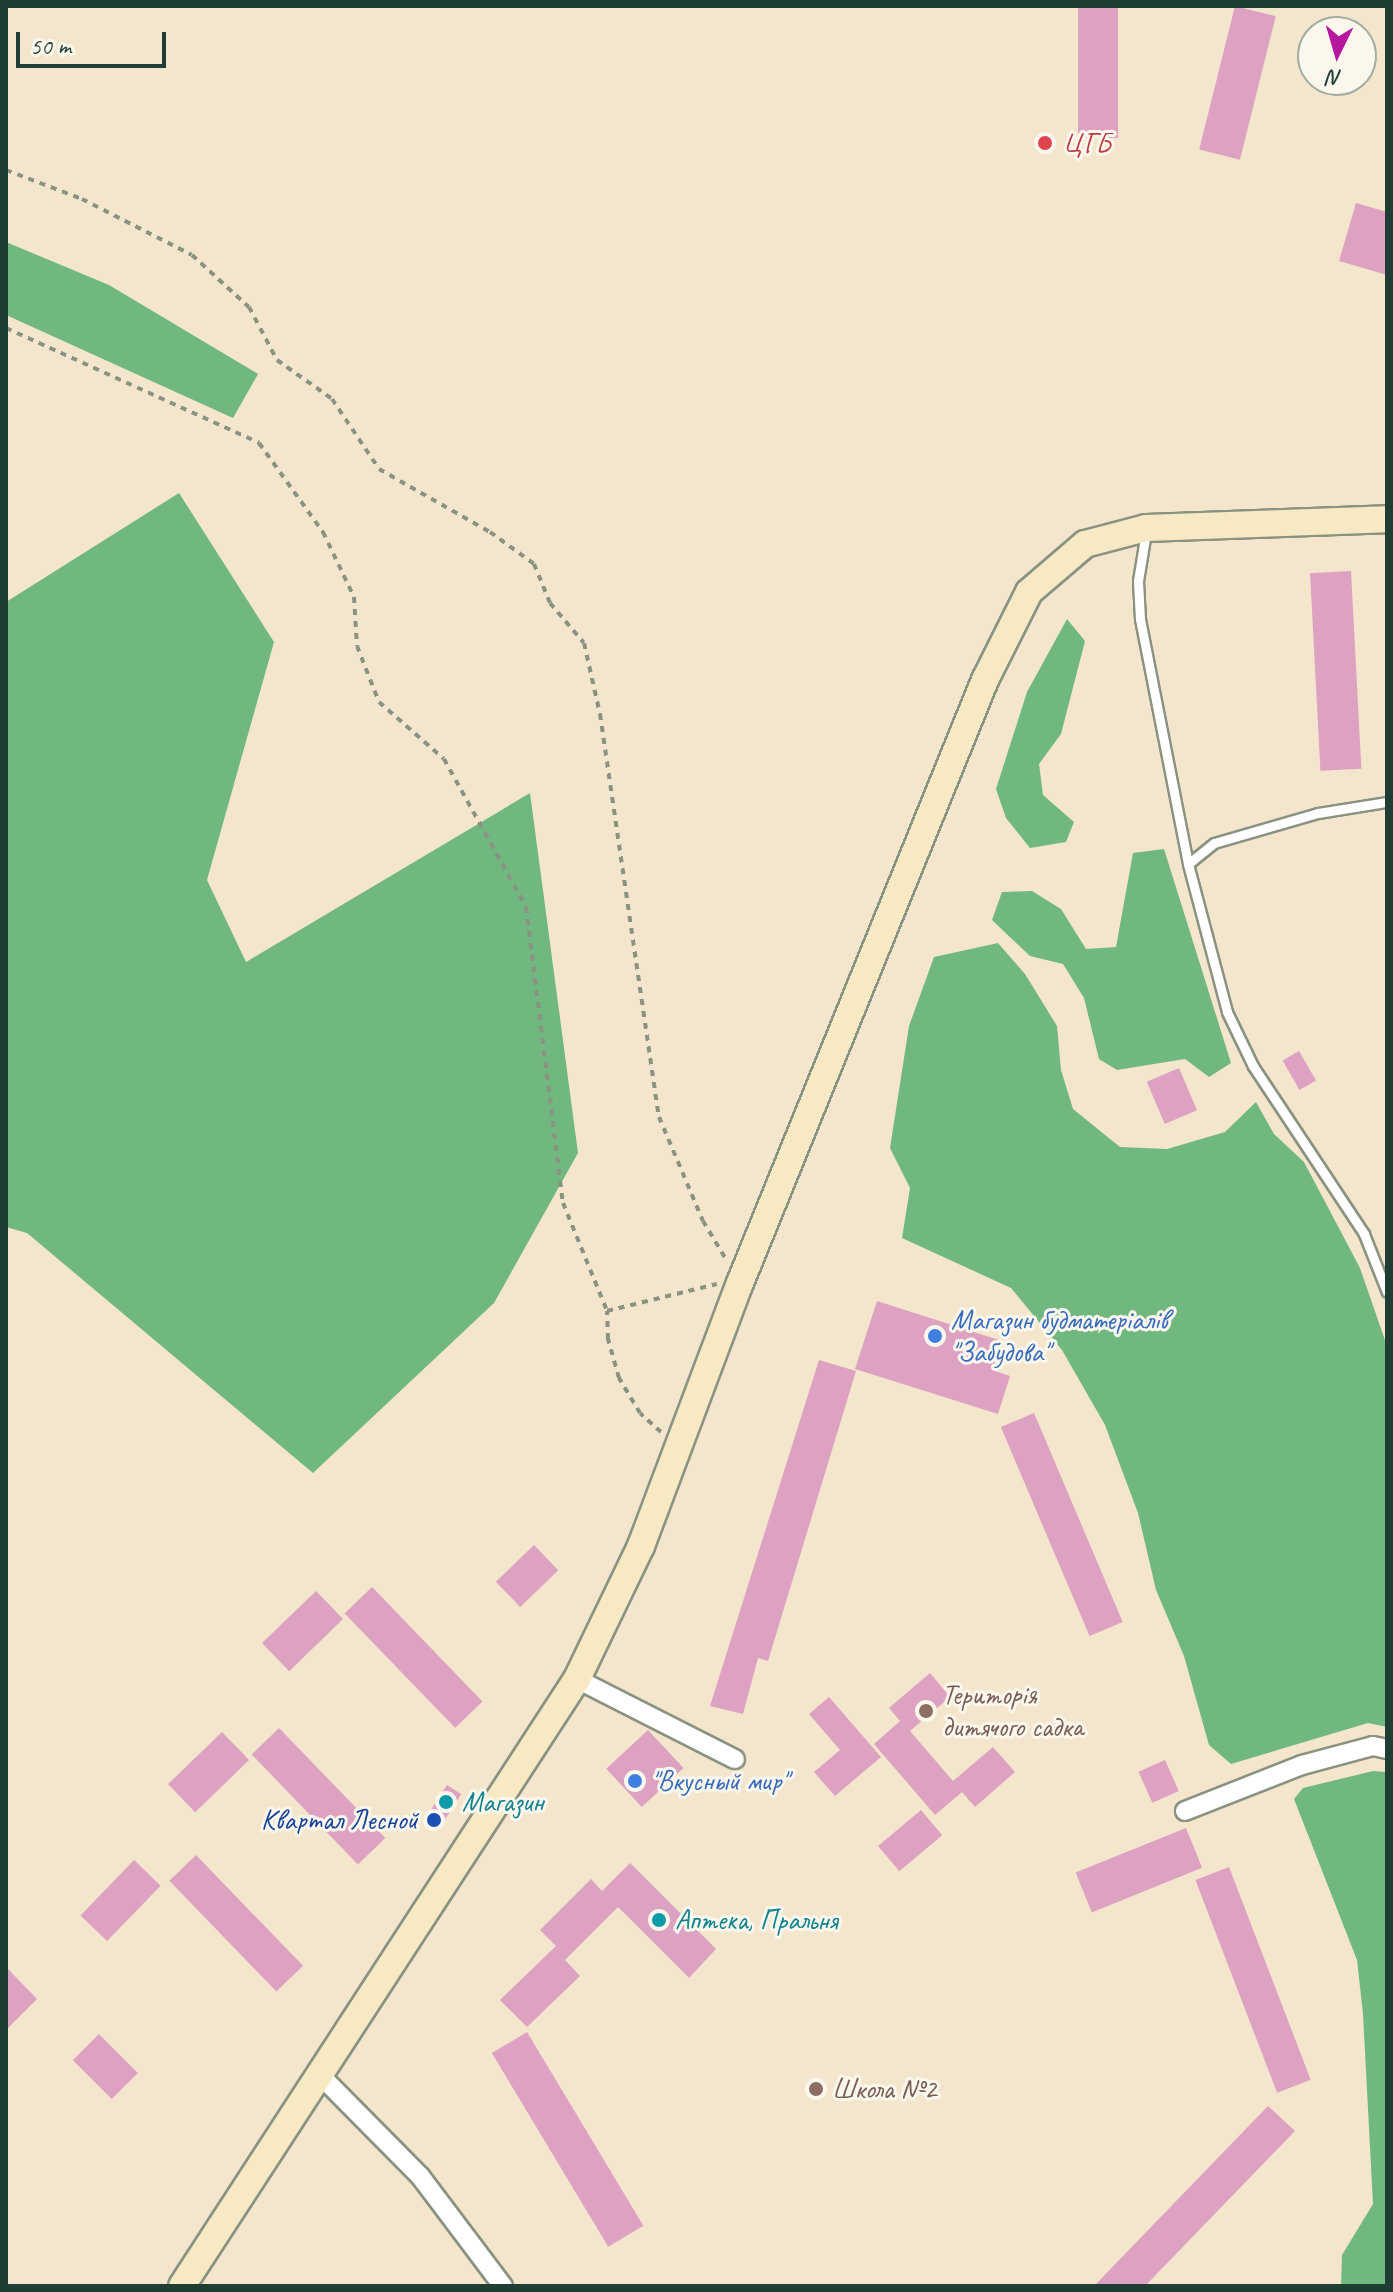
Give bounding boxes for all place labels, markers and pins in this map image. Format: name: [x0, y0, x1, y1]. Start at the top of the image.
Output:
place label: ЦГБ: [1063, 126, 1111, 160]
marker: ЦГБ: [1034, 132, 1056, 154]
place label: Магазин будматеріалів "Забудова": [951, 1303, 1168, 1369]
marker: Магазин будматеріалів "Забудова": [926, 1327, 944, 1345]
place label: Територія дитячого садка: [942, 1678, 1083, 1744]
marker: Територія дитячого садка: [917, 1702, 935, 1720]
place label: "Вкусный мир": [651, 1764, 788, 1798]
marker: "Вкусный мир": [626, 1772, 644, 1790]
place label: Магазин: [462, 1785, 544, 1819]
marker: Магазин: [437, 1793, 455, 1811]
place label: Квартал Лесной: [261, 1803, 418, 1837]
marker: Квартал Лесной: [425, 1811, 443, 1829]
place label: Аптека, Пральня: [675, 1903, 837, 1937]
marker: Аптека, Пральня: [650, 1911, 668, 1929]
place label: Школа №2: [832, 2072, 936, 2106]
marker: Школа №2: [807, 2080, 825, 2098]

